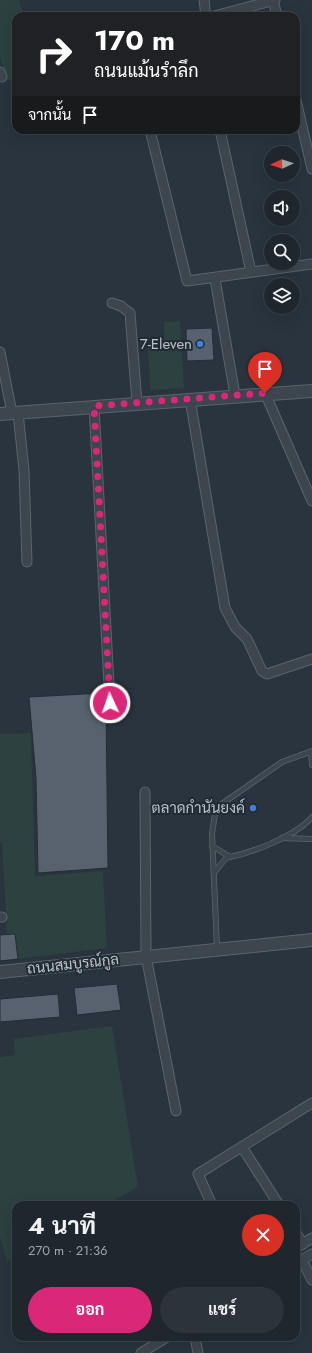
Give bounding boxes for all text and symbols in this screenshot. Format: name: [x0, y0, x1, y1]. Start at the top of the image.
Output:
text: 170 m: [94, 20, 175, 61]
icon: right: [28, 28, 80, 80]
text: ถนนแม้นรำลึก: [94, 58, 199, 84]
text: จากนั้น: [28, 104, 71, 126]
icon: arrive: [79, 104, 101, 126]
north arrow: [264, 146, 300, 182]
map controls: [264, 146, 300, 314]
button: sound: [264, 190, 300, 226]
button: search: [264, 234, 300, 270]
button: layers: [264, 278, 300, 314]
place label: 7-Eleven: [140, 333, 192, 355]
marker: 7-Eleven: [195, 339, 205, 349]
pin: [248, 352, 282, 393]
icon: arrive: [254, 358, 276, 380]
position arrow: [89, 682, 131, 724]
place label: ตลาดกำนันยงค์: [152, 797, 245, 819]
marker: ตลาดกำนันยงค์: [248, 803, 258, 813]
street label: ถนนสมบูรณ์กูล: [26, 948, 120, 980]
text: 4 นาที: [28, 1208, 96, 1243]
button: close: [242, 1214, 284, 1256]
text: 270 m · 21:36: [28, 1241, 108, 1260]
button: ออก: [28, 1287, 152, 1333]
button: แชร์: [160, 1287, 284, 1333]

